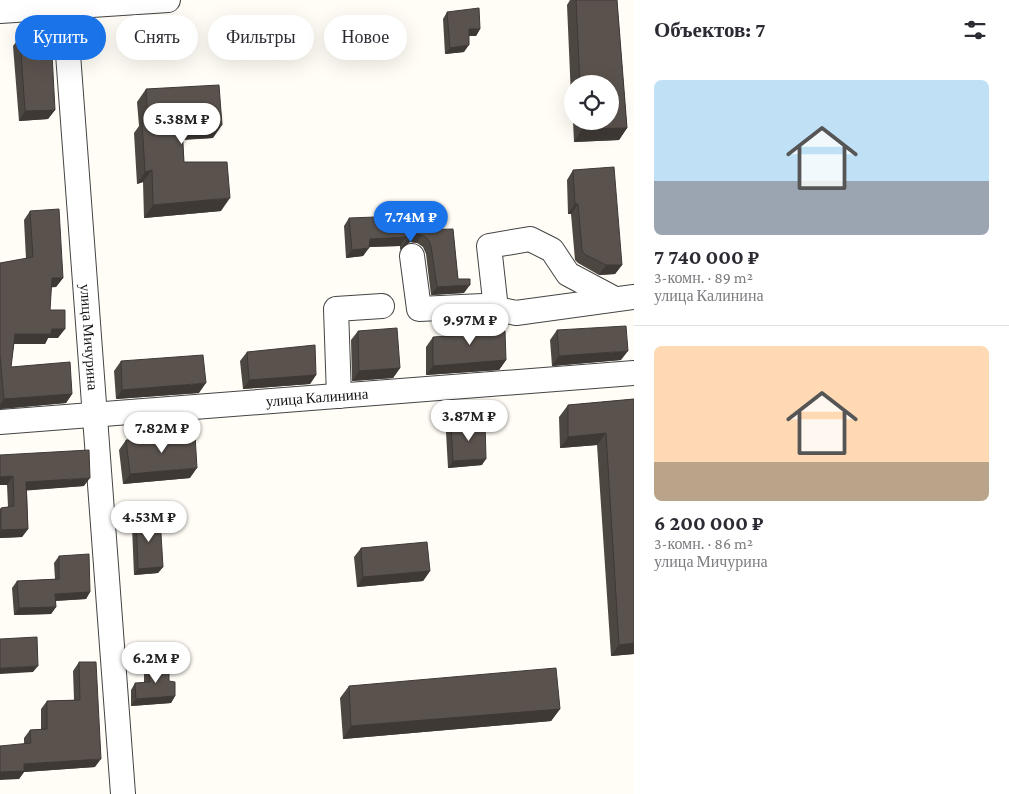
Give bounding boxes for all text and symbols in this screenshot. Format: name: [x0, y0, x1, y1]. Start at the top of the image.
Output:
chip: Купить: [15, 15, 106, 60]
chip: Снять: [116, 15, 198, 60]
chip: Фильтры: [208, 15, 314, 60]
chip: Новое: [324, 15, 407, 60]
icon: filters: [961, 16, 989, 44]
text: Объектов: 7: [654, 18, 765, 42]
map controls: [564, 75, 619, 130]
button: locate: [564, 75, 619, 130]
pin: 5.38M ₽: [136, 102, 228, 145]
text: 5.38M ₽: [154, 110, 210, 127]
icon: home: [777, 113, 867, 203]
pin: 7.74M ₽: [365, 200, 457, 243]
text: 7.74M ₽: [385, 208, 437, 225]
text: 7 740 000 ₽: [654, 245, 759, 269]
text: 3-комн. · 89 m²: [654, 269, 753, 286]
street label: улица Мичурина: [77, 283, 101, 391]
text: улица Калинина: [654, 287, 764, 304]
pin: 9.97M ₽: [424, 304, 516, 346]
text: 9.97M ₽: [443, 311, 497, 328]
icon: home: [777, 378, 867, 468]
street label: улица Калинина: [265, 386, 369, 409]
pin: 3.87M ₽: [423, 400, 515, 442]
text: 3.87M ₽: [442, 407, 496, 424]
pin: 7.82M ₽: [116, 412, 208, 454]
text: 7.82M ₽: [135, 419, 189, 436]
pin: 4.53M ₽: [103, 500, 195, 543]
text: 4.53M ₽: [122, 508, 176, 525]
text: 6 200 000 ₽: [654, 511, 764, 535]
text: 3-комн. · 86 m²: [654, 535, 753, 552]
text: улица Мичурина: [654, 553, 768, 570]
pin: 6.2M ₽: [115, 642, 197, 684]
text: 6.2M ₽: [132, 649, 180, 666]

